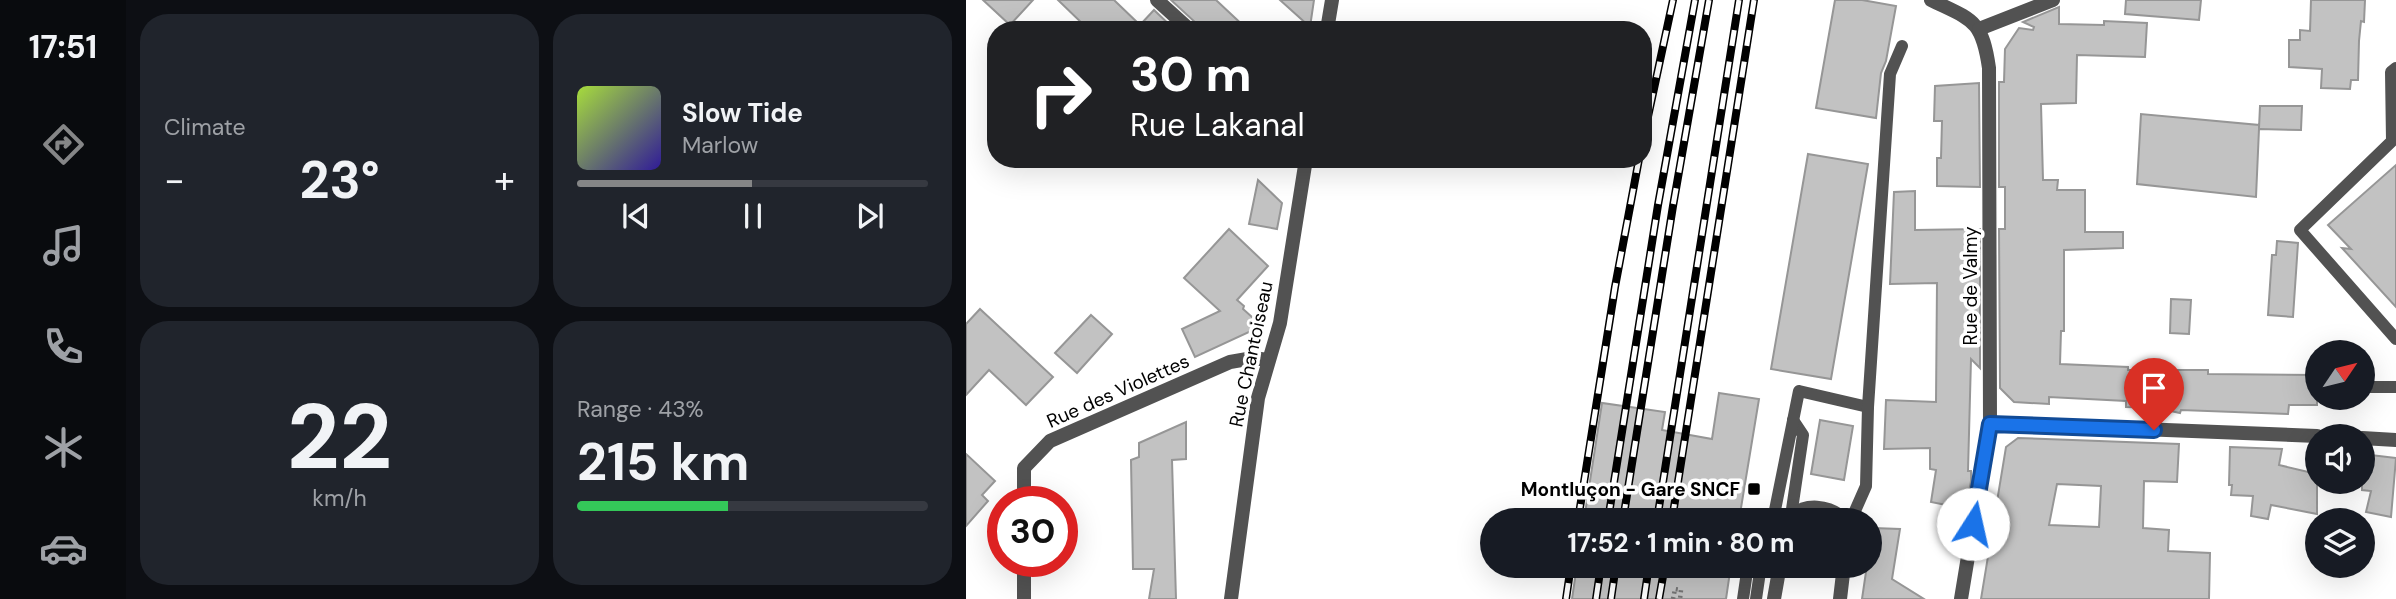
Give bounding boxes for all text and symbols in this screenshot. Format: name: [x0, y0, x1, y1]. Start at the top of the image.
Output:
text: 17:51: [29, 26, 97, 68]
text: 30 m: [1130, 42, 1252, 106]
icon: right: [1015, 49, 1106, 140]
text: Slow Tide: [682, 96, 803, 130]
text: Rue Lakanal: [1130, 104, 1305, 146]
text: Climate: [164, 112, 246, 142]
icon: directions: [39, 120, 88, 169]
text: Marlow: [682, 130, 758, 160]
text: 23°: [299, 146, 380, 214]
text: −: [164, 155, 185, 205]
text: +: [494, 155, 515, 205]
icon: previous: [617, 197, 655, 235]
icon: pause: [734, 197, 772, 235]
icon: next: [851, 197, 889, 235]
icon: music: [39, 221, 88, 270]
street label: Rue de Valmy: [1958, 226, 1983, 346]
street label: Rue Chantoiseau: [1223, 279, 1279, 429]
icon: phone: [39, 322, 88, 371]
north arrow: [2305, 340, 2375, 410]
map controls: [2305, 340, 2375, 578]
street label: Rue des Violettes: [1043, 348, 1193, 434]
pin: [2124, 358, 2184, 430]
icon: arrive: [2135, 369, 2173, 407]
text: 22: [287, 378, 392, 496]
text: Range · 43%: [577, 394, 704, 424]
icon: climate: [39, 423, 88, 472]
button: sound: [2305, 424, 2375, 494]
text: 215 km: [577, 428, 749, 496]
place label: Montluçon - Gare SNCF: [1521, 477, 1740, 502]
marker: Montluçon - Gare SNCF: [1746, 481, 1762, 497]
text: km/h: [312, 483, 367, 513]
speed limit sign: 30: [987, 486, 1078, 577]
position arrow: [1936, 487, 2010, 561]
button: layers: [2305, 508, 2375, 578]
icon: car: [39, 524, 88, 573]
text: 17:52 · 1 min · 80 m: [1567, 526, 1795, 560]

